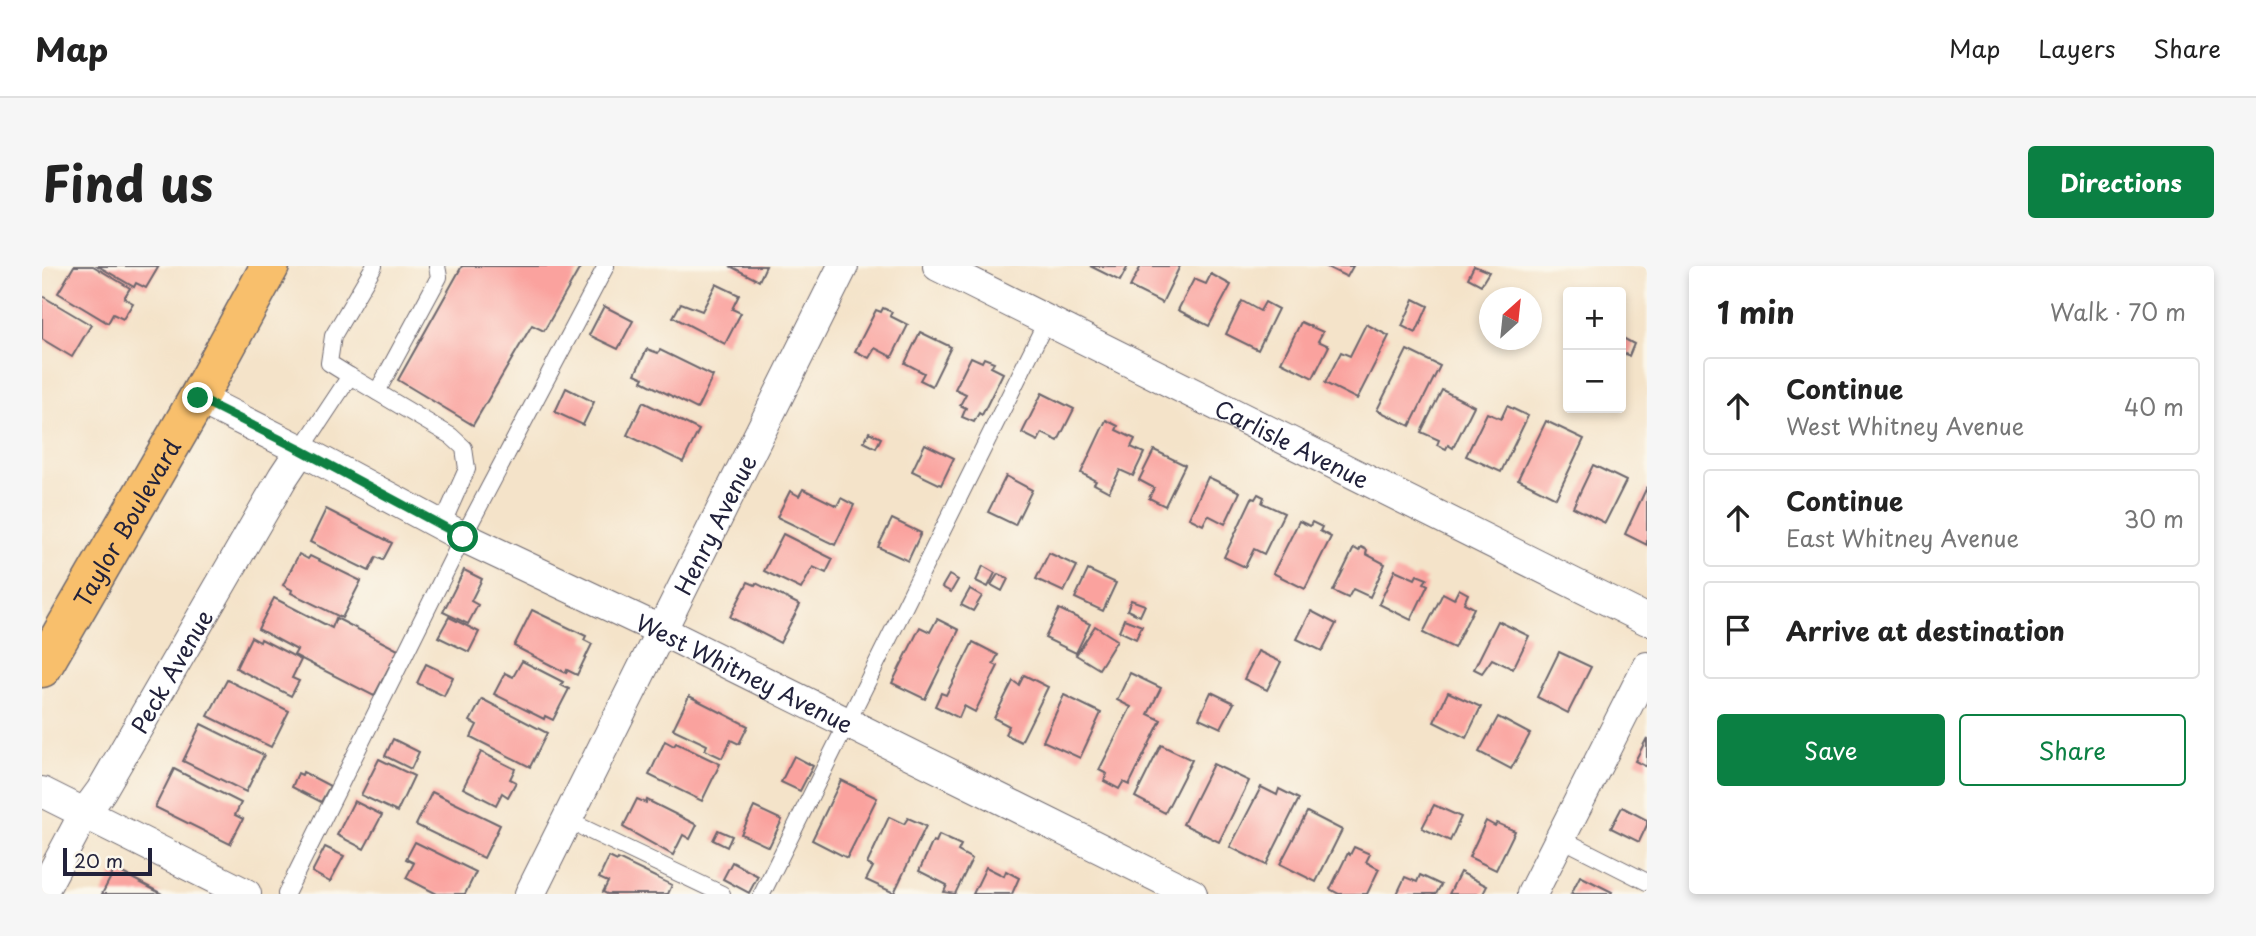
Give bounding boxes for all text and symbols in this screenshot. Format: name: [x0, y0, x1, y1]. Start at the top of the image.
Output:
text: Map: [35, 23, 108, 73]
text: Map: [1949, 30, 2000, 66]
text: Layers: [2038, 30, 2115, 66]
text: Share: [2153, 30, 2221, 66]
text: Find us: [42, 145, 213, 219]
button: Directions: [2028, 146, 2214, 218]
north arrow: [1479, 287, 1542, 350]
map controls: [1563, 287, 1626, 413]
button: +: [1563, 287, 1626, 350]
text: 1 min: [1717, 289, 1795, 334]
text: Walk · 70 m: [2050, 294, 2186, 329]
button: −: [1563, 350, 1626, 413]
text: Continue: [1786, 369, 1903, 408]
route end: [182, 382, 213, 413]
icon: ahead: [1719, 387, 1757, 425]
text: 40 m: [2124, 389, 2184, 424]
street label: Carlisle Avenue: [1209, 390, 1375, 496]
text: West Whitney Avenue: [1786, 408, 2024, 443]
street label: Taylor Boulevard: [64, 432, 188, 613]
street label: Henry Avenue: [664, 448, 764, 601]
text: Continue: [1786, 481, 1903, 520]
icon: ahead: [1719, 499, 1757, 537]
text: 30 m: [2123, 501, 2184, 536]
text: East Whitney Avenue: [1786, 520, 2019, 555]
route start: [447, 521, 478, 552]
street label: Peck Avenue: [121, 602, 220, 739]
street label: West Whitney Avenue: [631, 604, 860, 741]
icon: arrive: [1719, 611, 1757, 649]
text: Arrive at destination: [1786, 611, 2065, 650]
button: Save: [1717, 714, 1945, 786]
button: Share: [1959, 714, 2186, 786]
scale bar: [63, 845, 152, 877]
text: 20 m: [74, 846, 123, 874]

